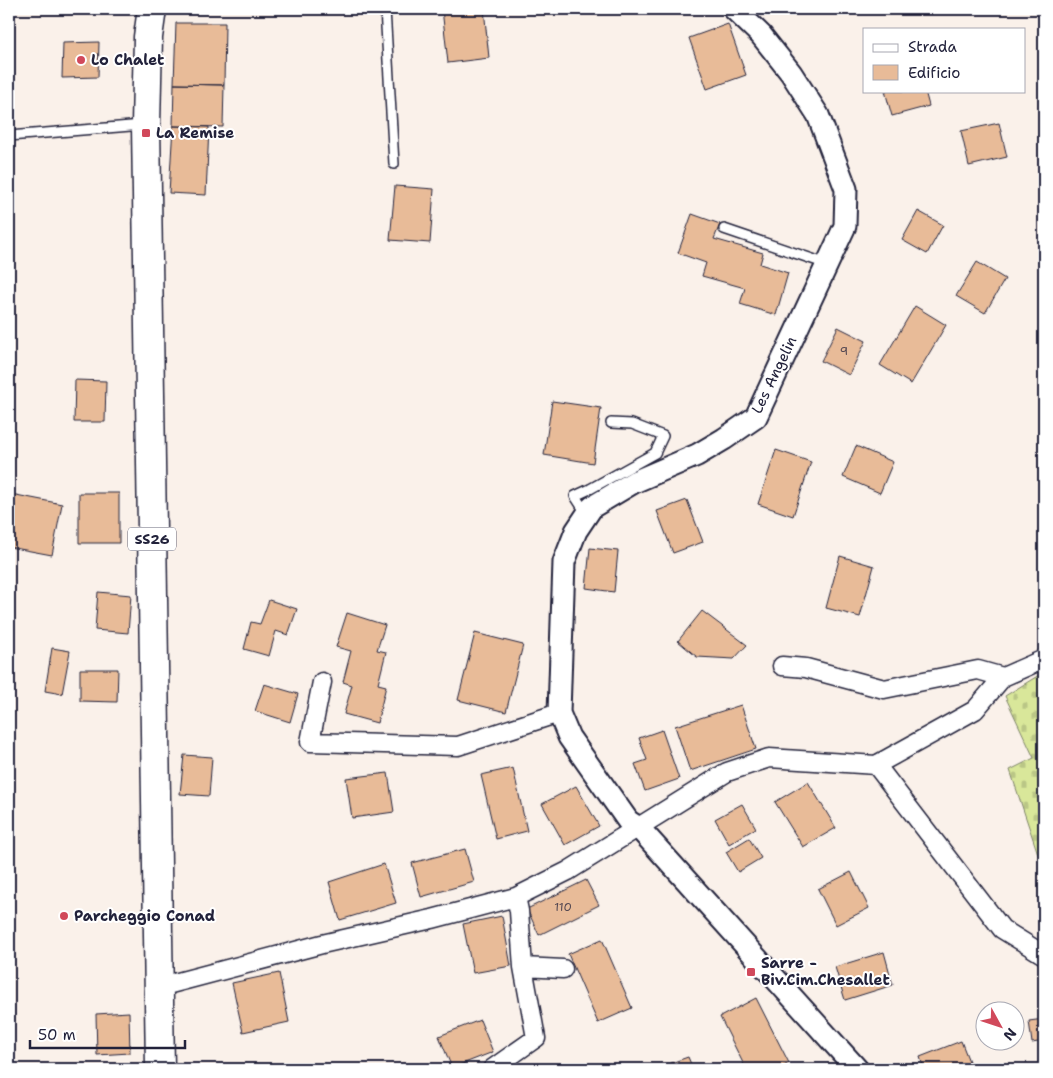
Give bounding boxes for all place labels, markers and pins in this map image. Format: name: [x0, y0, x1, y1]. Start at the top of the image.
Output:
place label: Lo Chalet: [91, 50, 164, 70]
marker: Lo Chalet: [75, 54, 87, 66]
place label: La Remise: [156, 123, 234, 143]
marker: La Remise: [140, 127, 152, 139]
place label: Parcheggio Conad: [74, 906, 215, 926]
marker: Parcheggio Conad: [58, 910, 70, 922]
place label: Sarre - Biv.Cim.Chesallet: [761, 953, 890, 990]
marker: Sarre - Biv.Cim.Chesallet: [745, 966, 757, 978]

